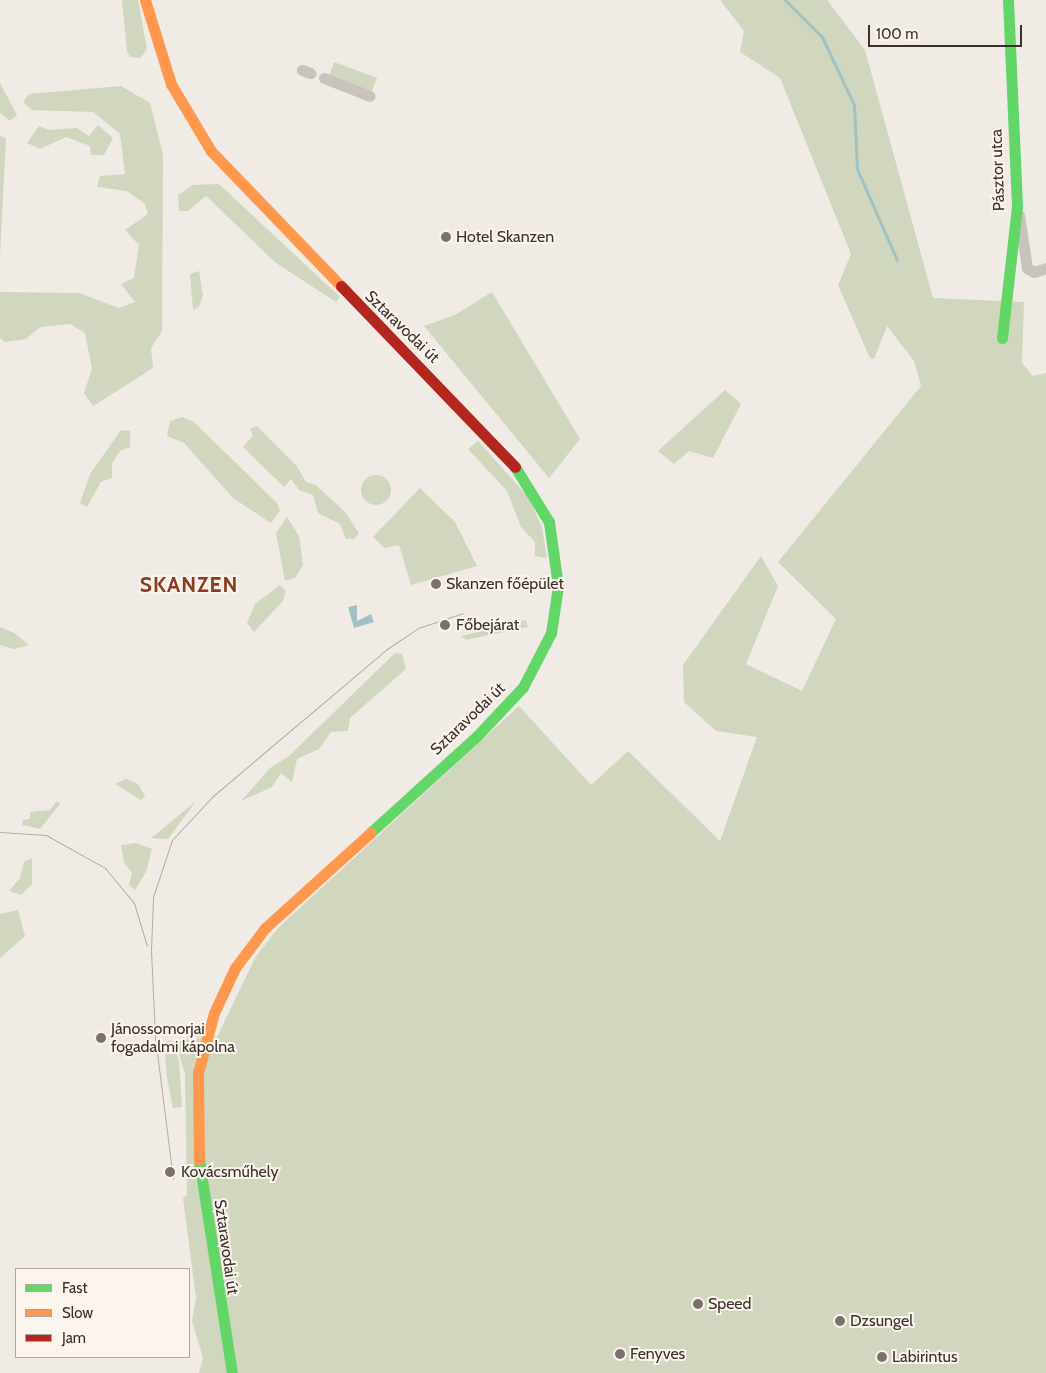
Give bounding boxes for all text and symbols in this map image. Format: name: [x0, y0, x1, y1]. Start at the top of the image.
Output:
scale bar: [871, 15, 1025, 47]
text: 100 m: [876, 25, 918, 43]
street label: Pásztor utca: [987, 129, 1009, 211]
place label: Hotel Skanzen: [456, 227, 554, 247]
marker: Hotel Skanzen: [440, 231, 452, 243]
street label: Sztaravodai út: [361, 287, 443, 367]
district label: SKANZEN: [139, 572, 239, 598]
place label: Skanzen főépület: [446, 574, 564, 594]
marker: Skanzen főépület: [430, 578, 442, 590]
place label: Főbejárat: [456, 615, 519, 635]
marker: Főbejárat: [438, 618, 452, 632]
street label: Sztaravodai út: [427, 679, 509, 759]
place label: Jánossomorjai fogadalmi kápolna: [111, 1019, 235, 1057]
marker: Jánossomorjai fogadalmi kápolna: [95, 1032, 107, 1044]
place label: Kovácsműhely: [181, 1162, 279, 1182]
marker: Kovácsműhely: [163, 1165, 177, 1179]
street label: Sztaravodai út: [210, 1198, 242, 1296]
legend: [15, 1268, 190, 1358]
text: Fast: [62, 1279, 87, 1297]
place label: Speed: [708, 1294, 751, 1314]
marker: Speed: [692, 1298, 704, 1310]
text: Slow: [62, 1304, 93, 1322]
place label: Dzsungel: [850, 1311, 913, 1331]
marker: Dzsungel: [834, 1315, 846, 1327]
text: Jam: [62, 1329, 86, 1347]
place label: Fenyves: [630, 1344, 685, 1364]
place label: Labirintus: [892, 1347, 958, 1367]
marker: Fenyves: [614, 1348, 626, 1360]
marker: Labirintus: [876, 1351, 888, 1363]

